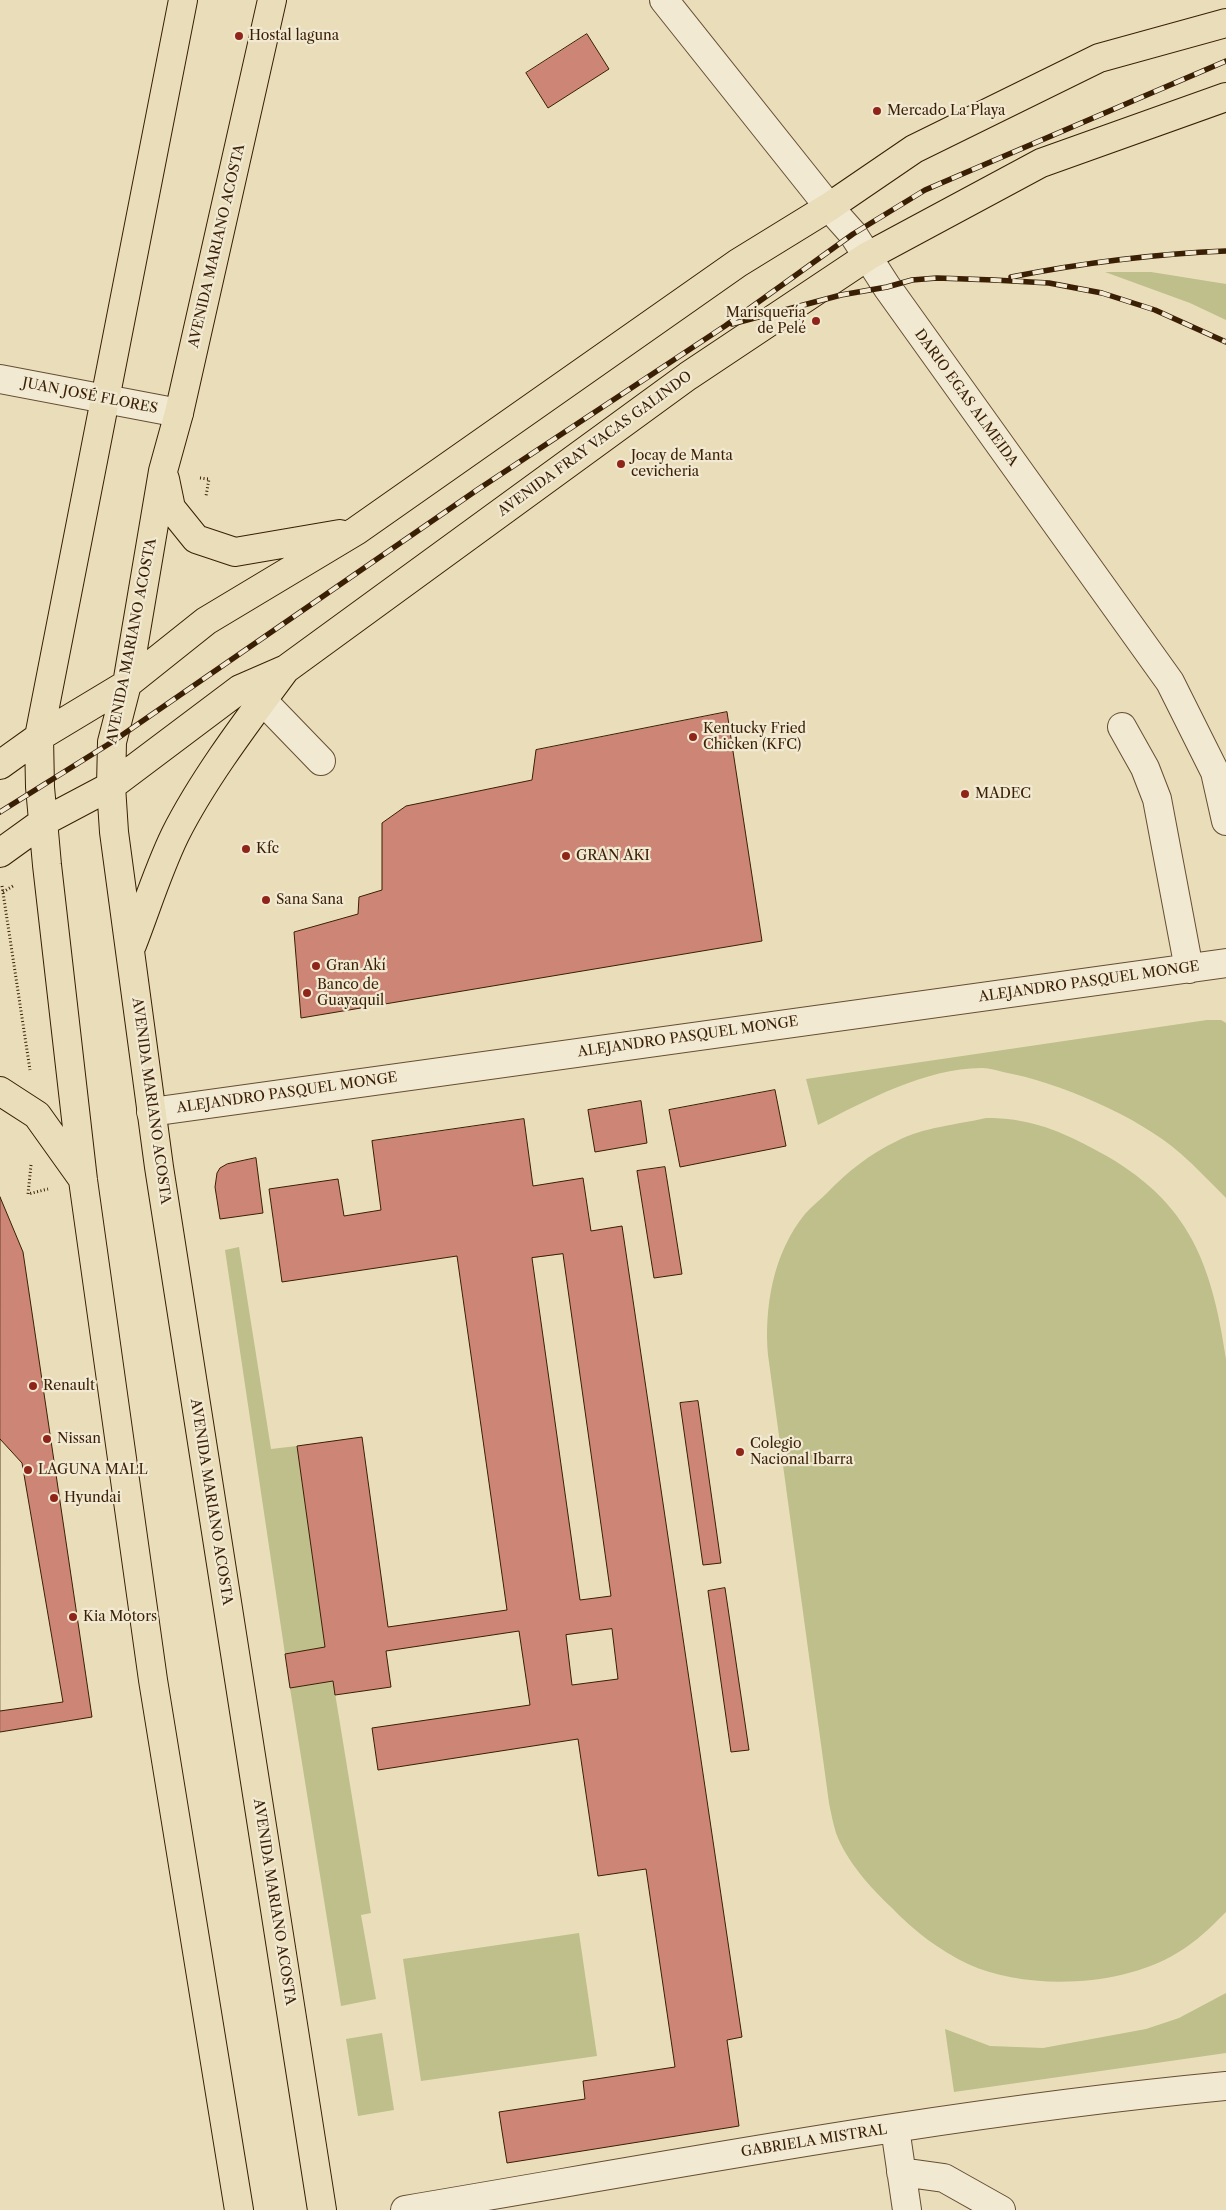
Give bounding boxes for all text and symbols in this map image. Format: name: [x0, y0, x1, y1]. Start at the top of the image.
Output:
place label: Hostal laguna: [249, 28, 339, 44]
marker: Hostal laguna: [233, 30, 245, 42]
place label: Mercado La Playa: [887, 103, 1005, 119]
marker: Mercado La Playa: [871, 105, 883, 117]
street label: AVENIDA MARIANO ACOSTA: [185, 142, 249, 350]
place label: Marisquería de Pelé: [726, 305, 806, 338]
marker: Marisquería de Pelé: [810, 315, 822, 327]
street label: DARIO EGAS ALMEIDA: [911, 326, 1021, 470]
street label: AVENIDA FRAY VACAS GALINDO: [495, 368, 695, 520]
street label: JUAN JOSÉ FLORES: [21, 375, 159, 417]
place label: Jocay de Manta cevicheria: [631, 448, 733, 481]
marker: Jocay de Manta cevicheria: [615, 458, 627, 470]
street label: AVENIDA MARIANO ACOSTA: [104, 537, 160, 745]
place label: Kentucky Fried Chicken (KFC): [703, 721, 806, 754]
marker: Kentucky Fried Chicken (KFC): [687, 731, 699, 743]
place label: MADEC: [975, 786, 1031, 802]
marker: MADEC: [959, 788, 971, 800]
place label: Kfc: [256, 841, 279, 857]
marker: Kfc: [240, 843, 252, 855]
place label: GRAN AKI: [576, 848, 650, 864]
marker: GRAN AKI: [560, 850, 572, 862]
place label: Sana Sana: [276, 892, 343, 908]
marker: Sana Sana: [260, 894, 272, 906]
place label: Gran Akí: [326, 958, 386, 974]
street label: ALEJANDRO PASQUEL MONGE: [978, 958, 1200, 1006]
marker: Gran Akí: [310, 960, 322, 972]
place label: Banco de Guayaquil: [317, 977, 384, 1010]
marker: Banco de Guayaquil: [301, 987, 313, 999]
street label: AVENIDA MARIANO ACOSTA: [128, 997, 174, 1205]
street label: ALEJANDRO PASQUEL MONGE: [577, 1013, 799, 1061]
street label: ALEJANDRO PASQUEL MONGE: [176, 1069, 398, 1117]
place label: Renault: [43, 1378, 95, 1394]
marker: Renault: [27, 1380, 39, 1392]
street label: AVENIDA MARIANO ACOSTA: [186, 1398, 236, 1606]
place label: Nissan: [57, 1431, 101, 1447]
marker: Nissan: [41, 1433, 53, 1445]
place label: Colegio Nacional Ibarra: [750, 1436, 853, 1468]
marker: Colegio Nacional Ibarra: [734, 1446, 746, 1458]
place label: LAGUNA MALL: [38, 1462, 148, 1478]
marker: LAGUNA MALL: [22, 1464, 34, 1476]
place label: Hyundai: [64, 1490, 121, 1506]
marker: Hyundai: [48, 1492, 60, 1504]
place label: Kia Motors: [83, 1609, 157, 1625]
marker: Kia Motors: [67, 1611, 79, 1623]
street label: AVENIDA MARIANO ACOSTA: [249, 1798, 299, 2006]
street label: GABRIELA MISTRAL: [740, 2121, 888, 2161]

